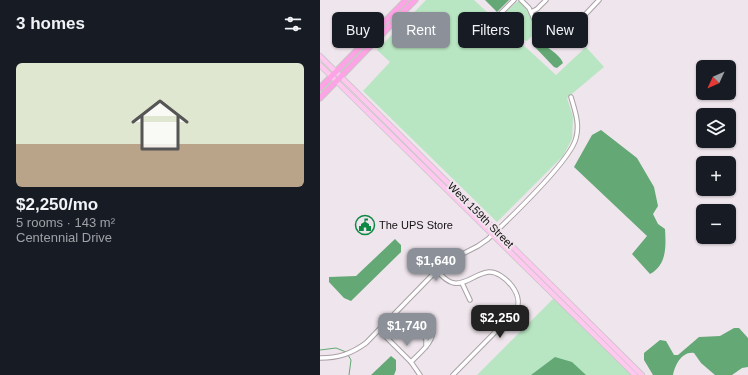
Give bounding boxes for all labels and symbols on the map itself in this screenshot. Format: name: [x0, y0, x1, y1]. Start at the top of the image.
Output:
north arrow: [696, 60, 736, 100]
street label: West 159th Street: [446, 180, 516, 250]
public building icon: The UPS Store: [354, 214, 376, 236]
place label: The UPS Store: [379, 219, 453, 231]
pin: $1,640: [403, 248, 469, 282]
pin: $2,250: [467, 305, 533, 339]
pin: $1,740: [374, 313, 440, 347]

